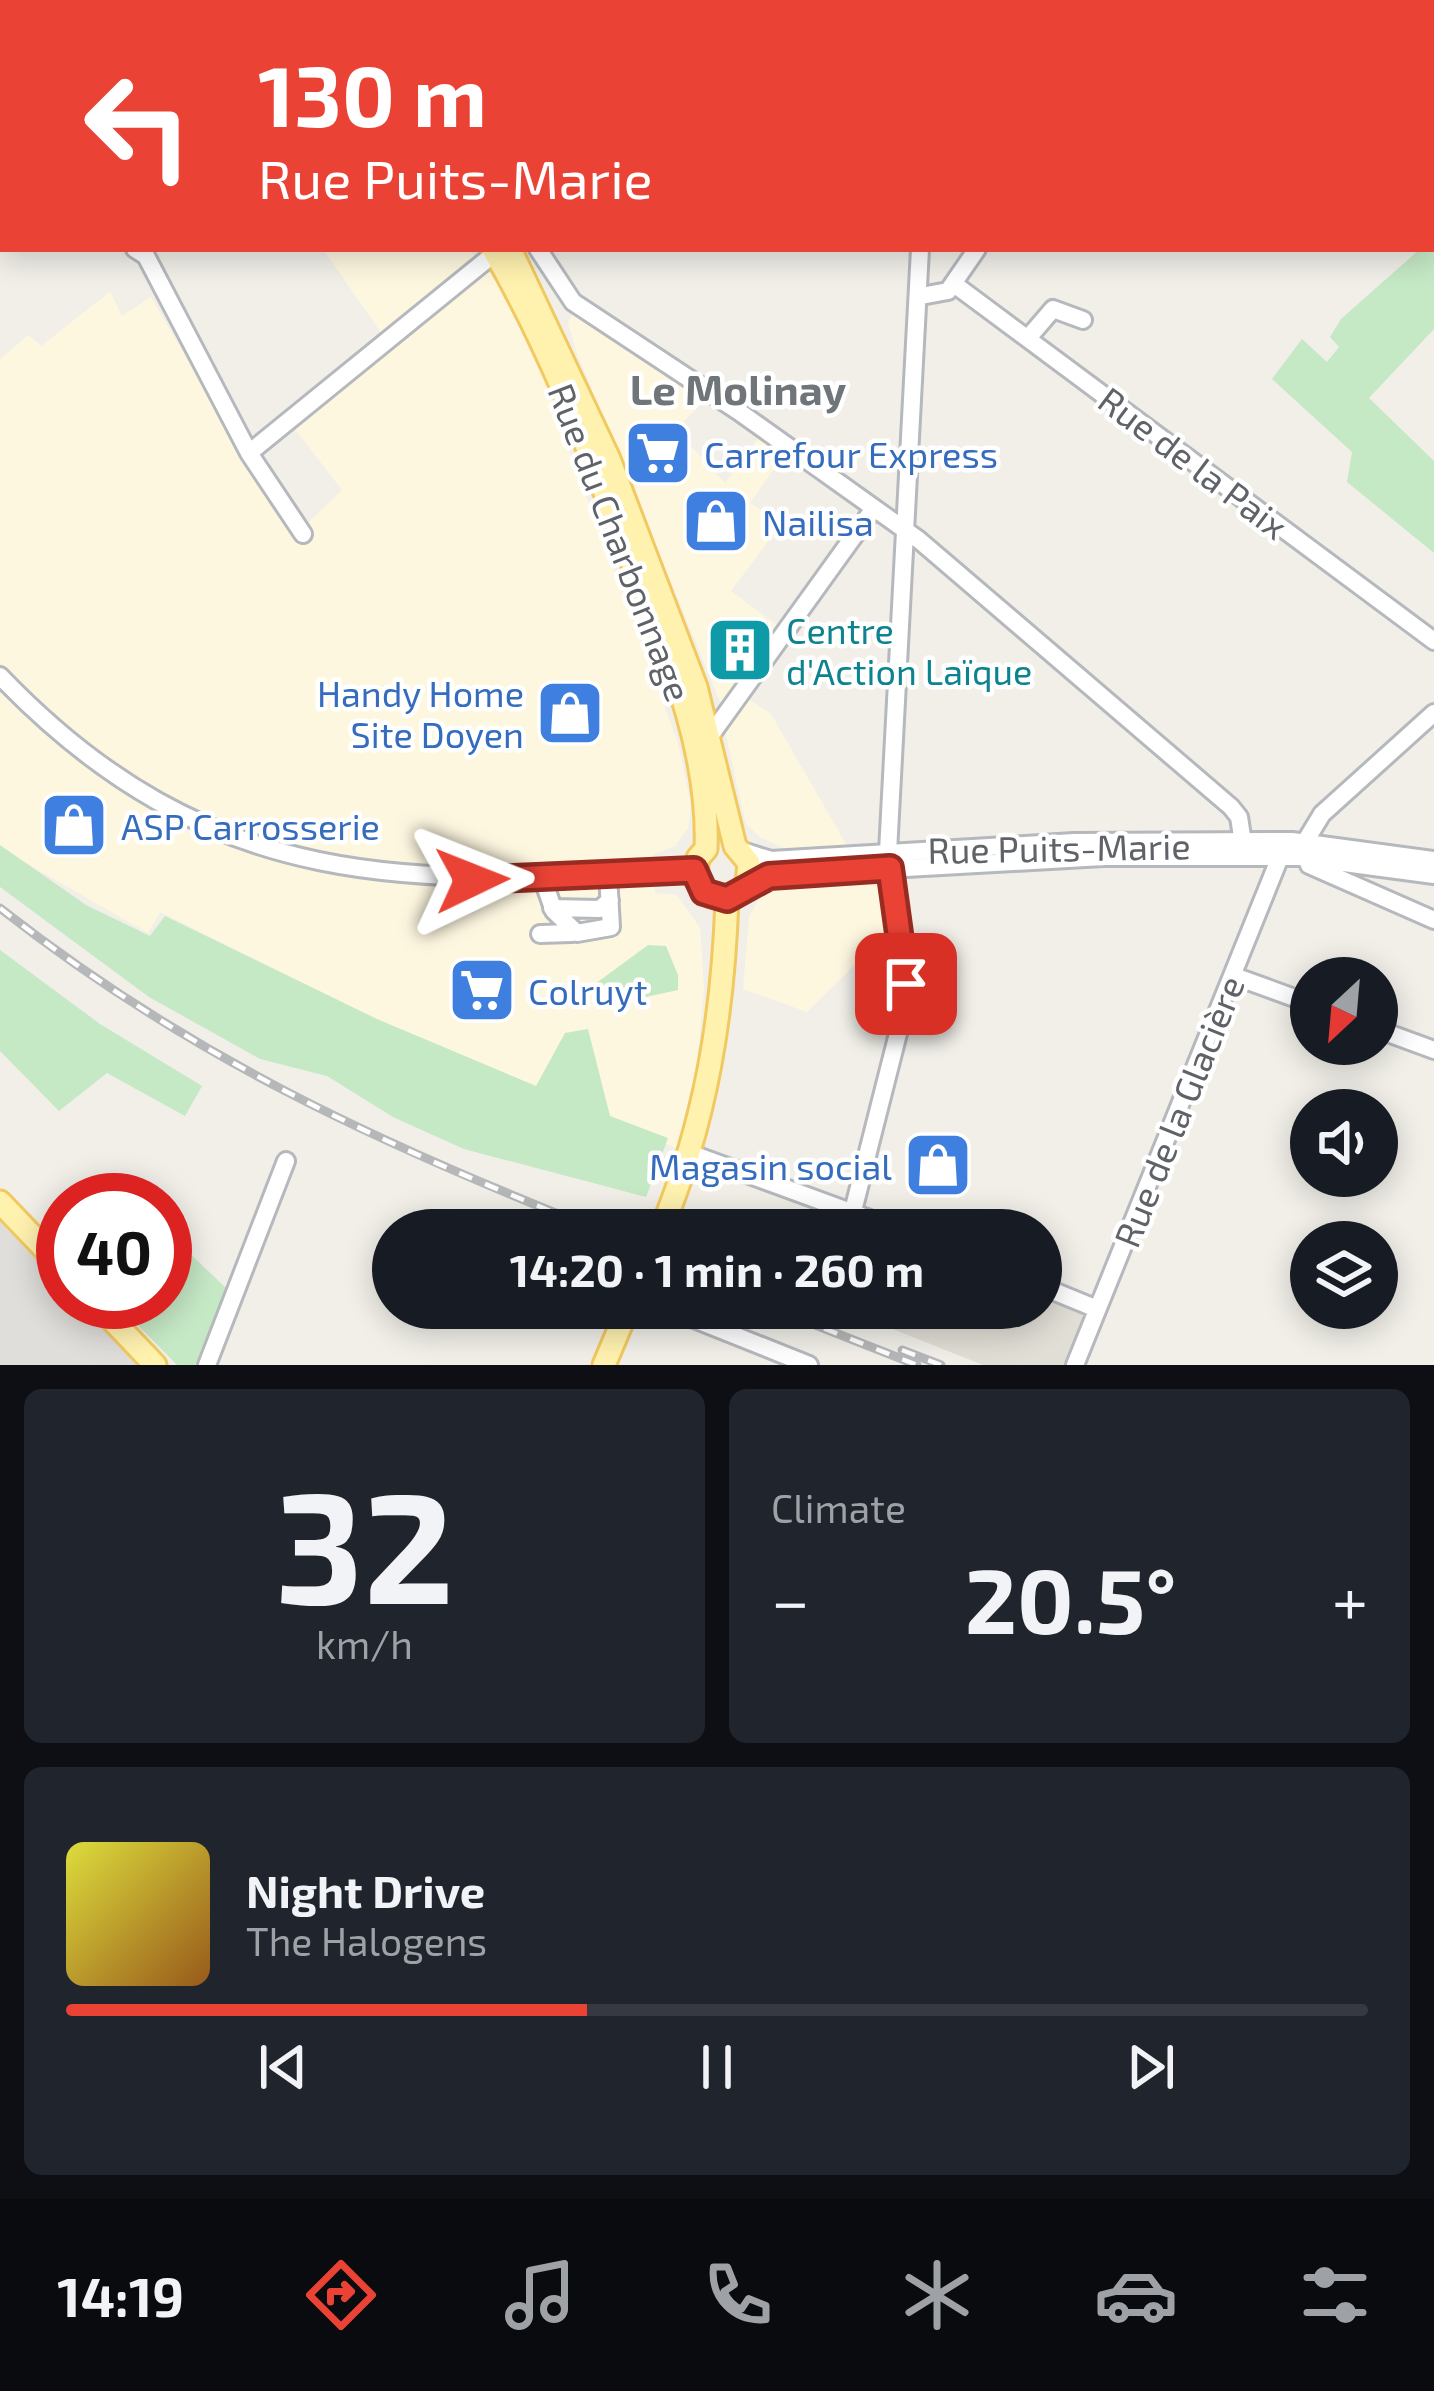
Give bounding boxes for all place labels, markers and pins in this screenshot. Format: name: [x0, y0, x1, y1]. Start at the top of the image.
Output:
supermarket icon: Carrefour Express: [623, 418, 693, 488]
place label: Carrefour Express: [704, 432, 998, 475]
shop icon: Nailisa: [681, 486, 751, 556]
place label: Nailisa: [762, 500, 874, 543]
place label: Centre d'Action Laïque: [786, 608, 1032, 692]
building icon: Centre d'Action Laïque: [705, 615, 775, 685]
place label: Handy Home Site Doyen: [317, 671, 524, 755]
shop icon: Handy Home Site Doyen: [535, 678, 605, 748]
shop icon: ASP Carrosserie: [39, 790, 109, 860]
place label: ASP Carrosserie: [121, 804, 380, 847]
pin: [855, 933, 957, 1035]
supermarket icon: Colruyt: [447, 955, 517, 1025]
place label: Colruyt: [528, 969, 647, 1012]
shop icon: Magasin social: [903, 1130, 973, 1200]
place label: Magasin social: [649, 1144, 892, 1187]

